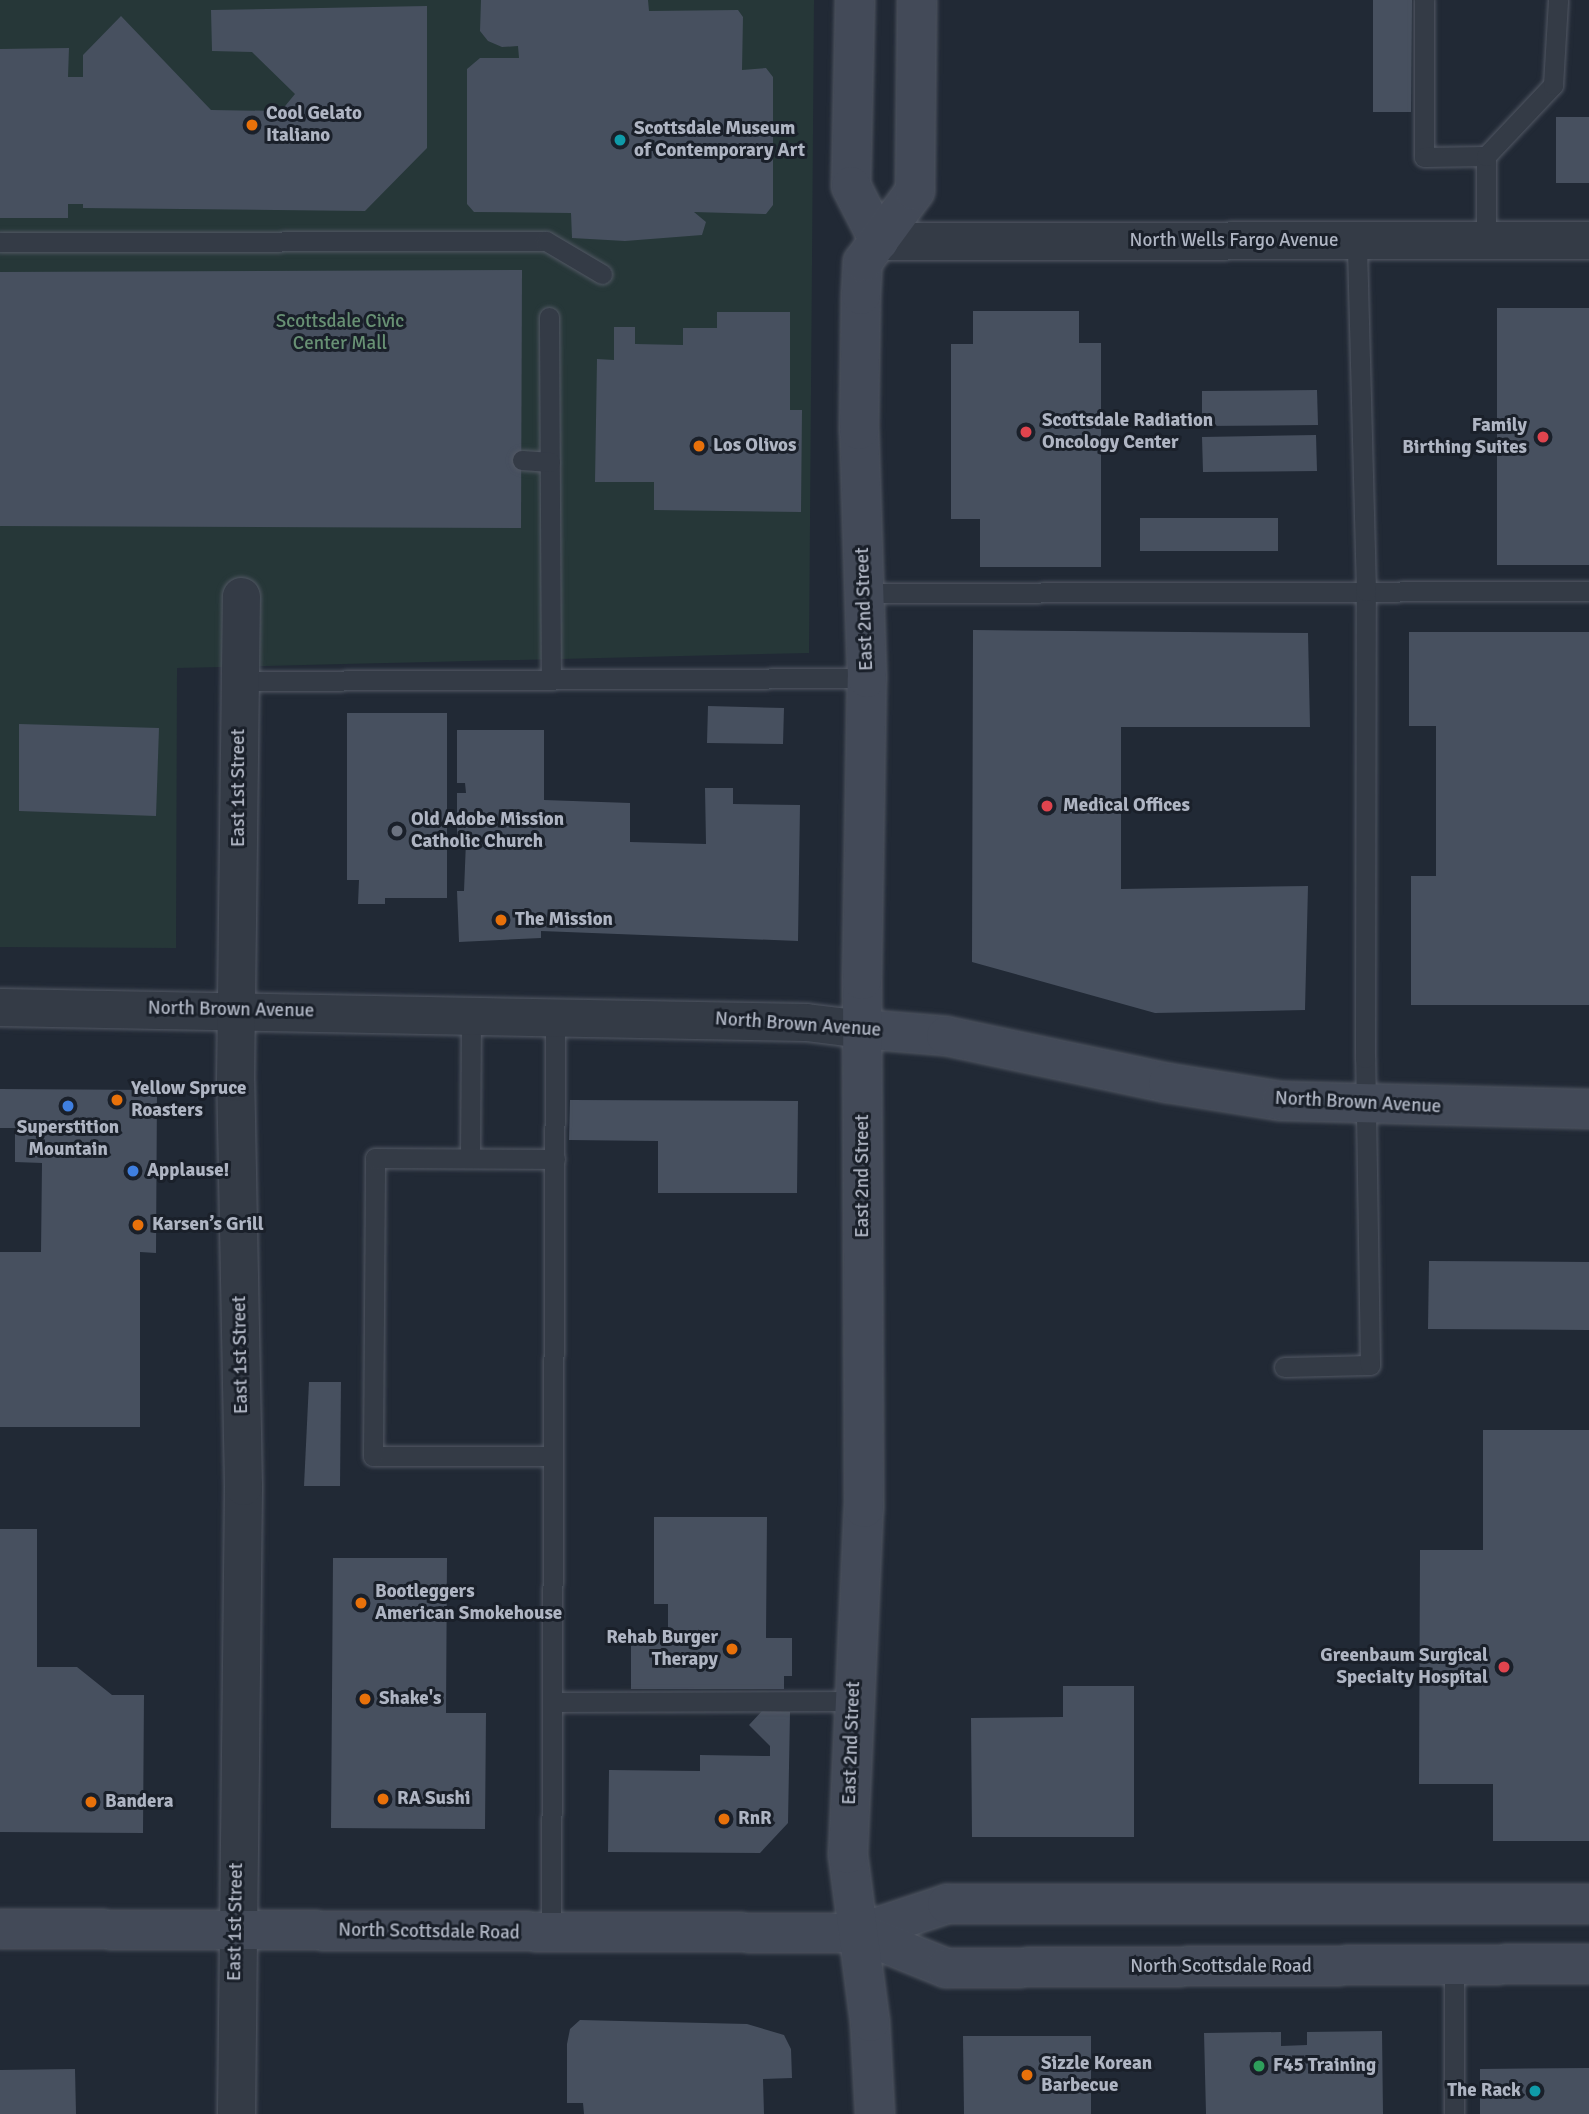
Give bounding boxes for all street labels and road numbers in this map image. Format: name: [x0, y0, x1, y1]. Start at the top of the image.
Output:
street label: North Wells Fargo Avenue: [1130, 230, 1338, 252]
street label: East 2nd Street: [851, 547, 879, 671]
street label: East 1st Street: [228, 729, 250, 847]
street label: North Brown Avenue: [148, 997, 314, 1023]
street label: North Brown Avenue: [714, 1008, 882, 1042]
street label: North Brown Avenue: [1274, 1087, 1442, 1119]
street label: East 2nd Street: [852, 1114, 874, 1238]
street label: East 1st Street: [229, 1296, 253, 1414]
street label: East 2nd Street: [838, 1681, 866, 1805]
street label: East 1st Street: [224, 1863, 248, 1981]
street label: North Scottsdale Road: [338, 1919, 520, 1945]
street label: North Scottsdale Road: [1130, 1956, 1312, 1978]

